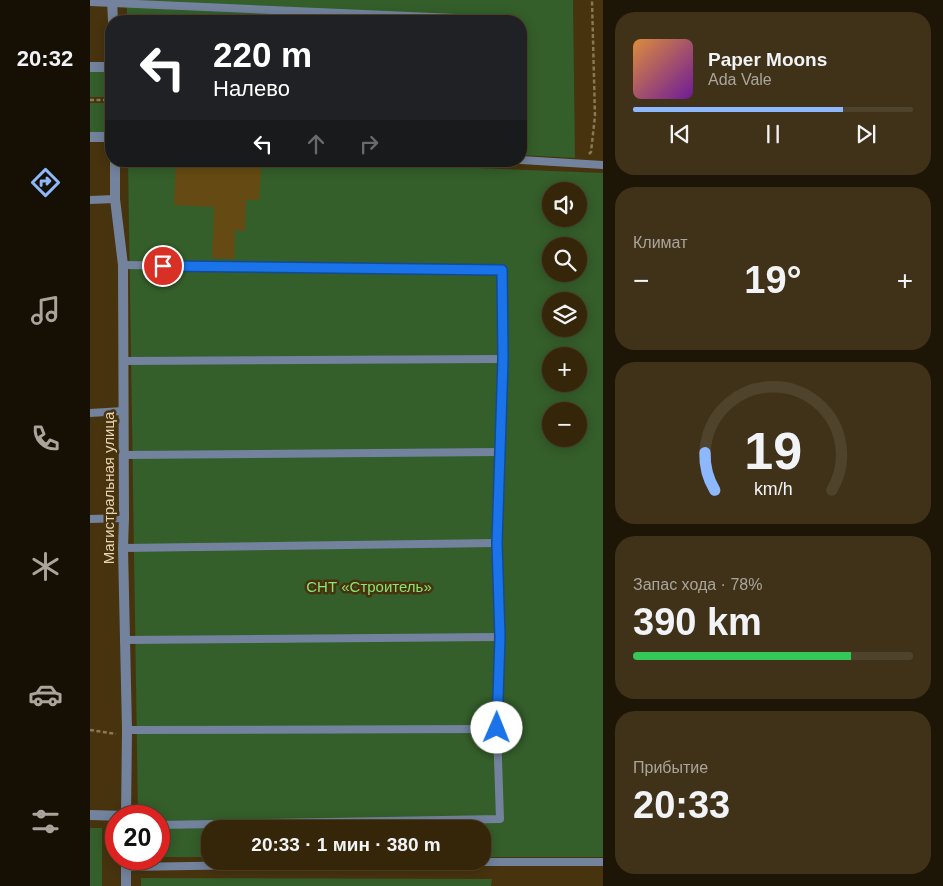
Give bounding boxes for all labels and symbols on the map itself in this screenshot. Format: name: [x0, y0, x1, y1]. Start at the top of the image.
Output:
pin: [142, 245, 184, 287]
street label: Магистральная улица: [100, 411, 117, 564]
park label: СНТ «Строитель»: [306, 578, 432, 595]
position arrow: [470, 701, 522, 753]
speed limit sign: 20: [105, 805, 170, 870]

